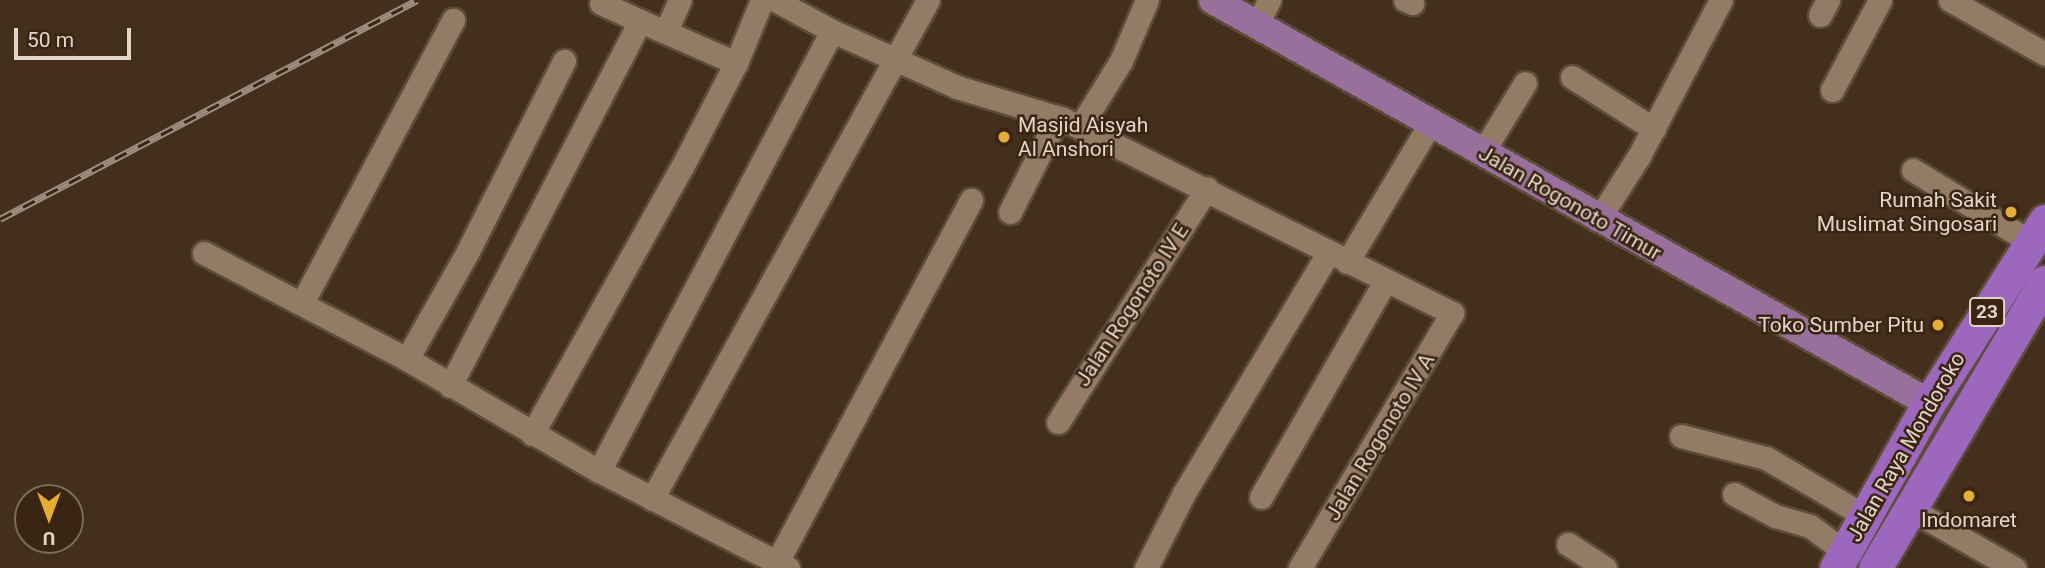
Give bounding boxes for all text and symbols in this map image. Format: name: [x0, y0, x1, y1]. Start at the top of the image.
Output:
scale bar: [18, 14, 135, 58]
text: 50 m: [27, 28, 74, 52]
place label: Masjid Aisyah Al Anshori: [1018, 112, 1148, 162]
marker: Masjid Aisyah Al Anshori: [996, 129, 1012, 145]
street label: Jalan Rogonoto Timur: [1474, 140, 1666, 266]
place label: Rumah Sakit Muslimat Singosari: [1817, 187, 1997, 237]
marker: Rumah Sakit Muslimat Singosari: [2003, 204, 2019, 220]
street label: Jalan Rogonoto IV E: [1070, 219, 1194, 391]
road number: 23: [1968, 296, 2006, 328]
place label: Toko Sumber Pitu: [1758, 312, 1924, 338]
marker: Toko Sumber Pitu: [1930, 317, 1946, 333]
street label: Jalan Raya Mondoroko: [1842, 348, 1970, 546]
street label: Jalan Rogonoto IV A: [1320, 349, 1440, 525]
north arrow: [14, 484, 84, 554]
marker: Indomaret: [1961, 488, 1977, 504]
place label: Indomaret: [1921, 507, 2017, 533]
text: U: [43, 527, 55, 550]

